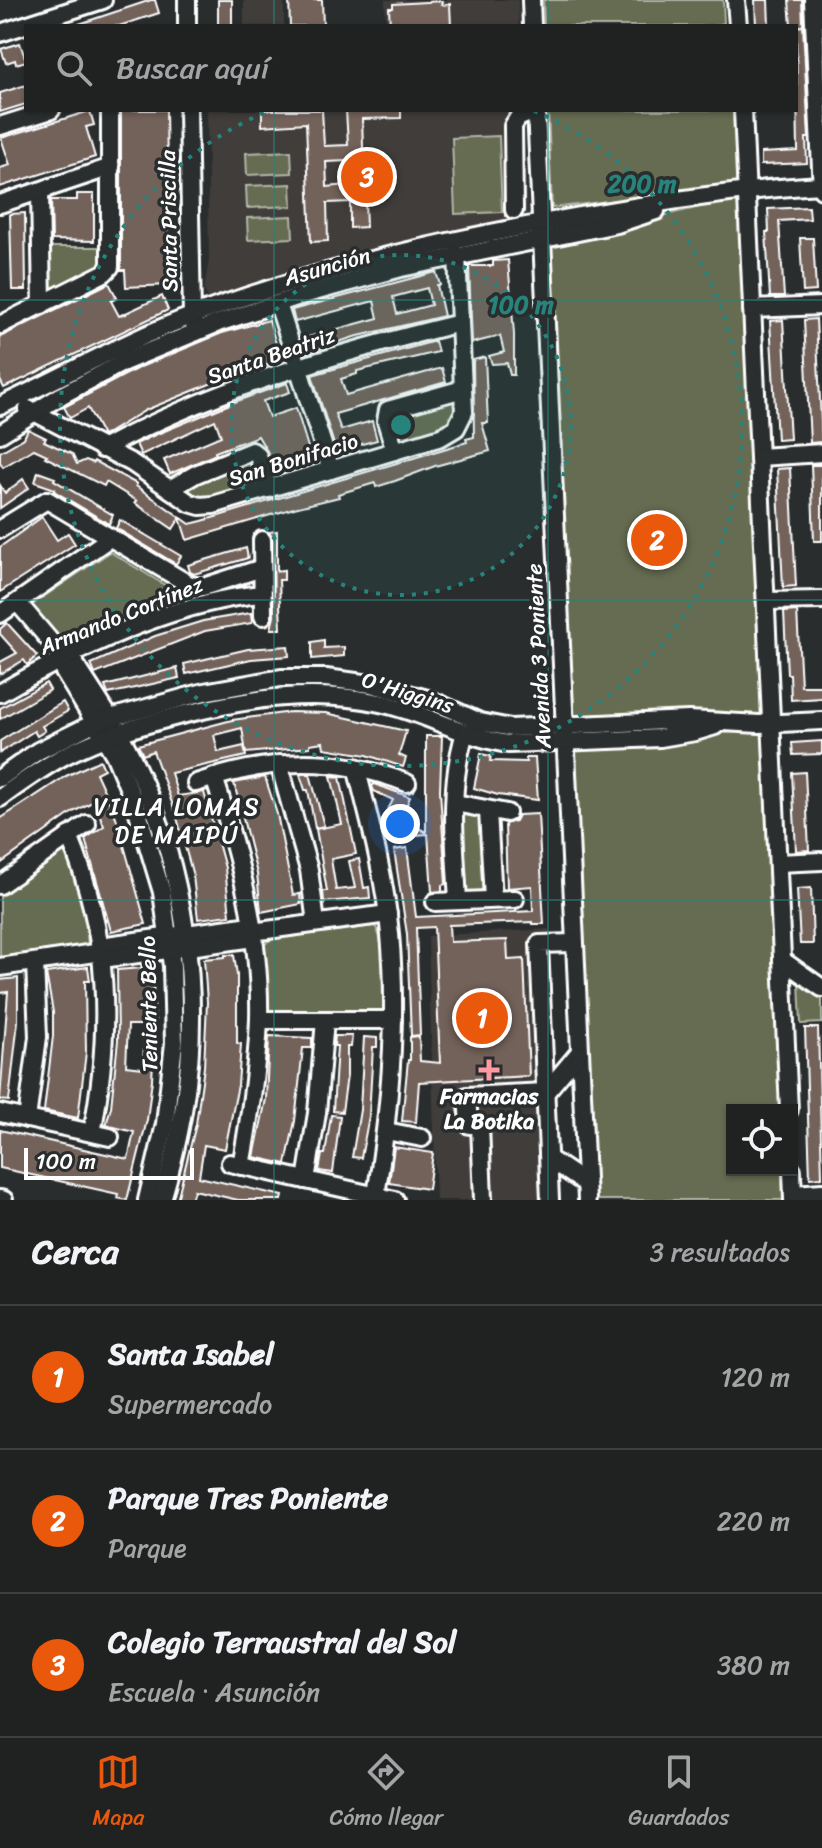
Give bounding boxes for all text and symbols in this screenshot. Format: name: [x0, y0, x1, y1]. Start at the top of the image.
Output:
search box: [24, 24, 798, 112]
text: Buscar aquí: [116, 41, 269, 95]
icon: search: [52, 46, 96, 90]
pin: 3: [341, 147, 393, 207]
street label: Santa Priscilla: [148, 149, 189, 292]
text: 200 m: [607, 163, 677, 205]
street label: Asunción: [278, 236, 375, 298]
text: 100 m: [488, 284, 554, 326]
street label: Santa Beatriz: [202, 315, 341, 396]
centre of rings: [387, 411, 415, 439]
street label: San Bonifacio: [223, 421, 363, 498]
pin: 2: [631, 510, 683, 570]
street label: Avenida 3 Poniente: [514, 563, 563, 750]
street label: Armando Cortínez: [32, 565, 210, 667]
street label: O'Higgins: [357, 660, 460, 725]
district label: VILLA LOMAS DE MAIPÚ: [94, 786, 260, 856]
your location: [380, 804, 420, 844]
street label: Teniente Bello: [128, 935, 169, 1073]
pin: 1: [456, 988, 508, 1048]
marker: Farmacias La Botika: [480, 1061, 498, 1079]
place label: Farmacias La Botika: [439, 1077, 539, 1141]
map controls: [726, 1104, 798, 1176]
button: locate: [726, 1104, 798, 1176]
text: 100 m: [36, 1142, 96, 1181]
scale bar: [24, 1144, 194, 1180]
text: Cerca: [32, 1222, 119, 1282]
text: 3 resultados: [650, 1229, 790, 1275]
text: Santa Isabel: [108, 1327, 274, 1381]
text: 1: [52, 1354, 64, 1400]
text: 120 m: [721, 1354, 790, 1400]
text: Supermercado: [108, 1381, 272, 1427]
text: Parque Tres Poniente: [108, 1471, 388, 1525]
text: 2: [50, 1498, 66, 1544]
text: 220 m: [717, 1498, 790, 1544]
text: Parque: [108, 1525, 187, 1571]
text: Colegio Terraustral del Sol: [108, 1615, 456, 1669]
text: 3: [51, 1642, 65, 1688]
text: 380 m: [717, 1642, 790, 1688]
text: Escuela · Asunción: [108, 1669, 320, 1715]
tab: Mapa: [93, 1750, 144, 1837]
tab: Cómo llegar: [329, 1750, 443, 1837]
tab: Guardados: [628, 1750, 729, 1837]

